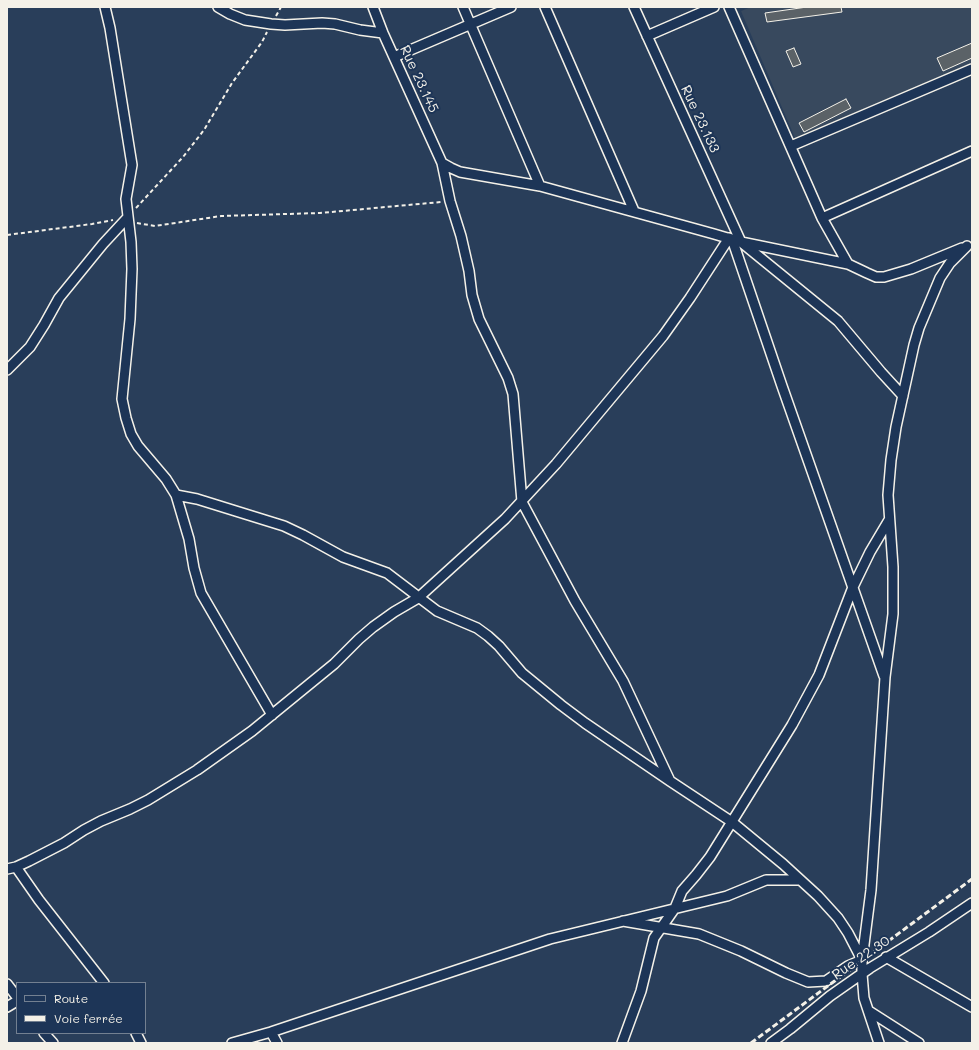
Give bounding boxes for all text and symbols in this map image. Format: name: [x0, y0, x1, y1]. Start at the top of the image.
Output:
street label: Rue 23.145: [396, 43, 442, 115]
street label: Rue 23.133: [677, 83, 723, 155]
street label: Rue 22.30: [829, 932, 893, 984]
legend: [16, 982, 146, 1034]
text: Route: [54, 990, 88, 1006]
text: Voie ferrée: [54, 1010, 123, 1026]

